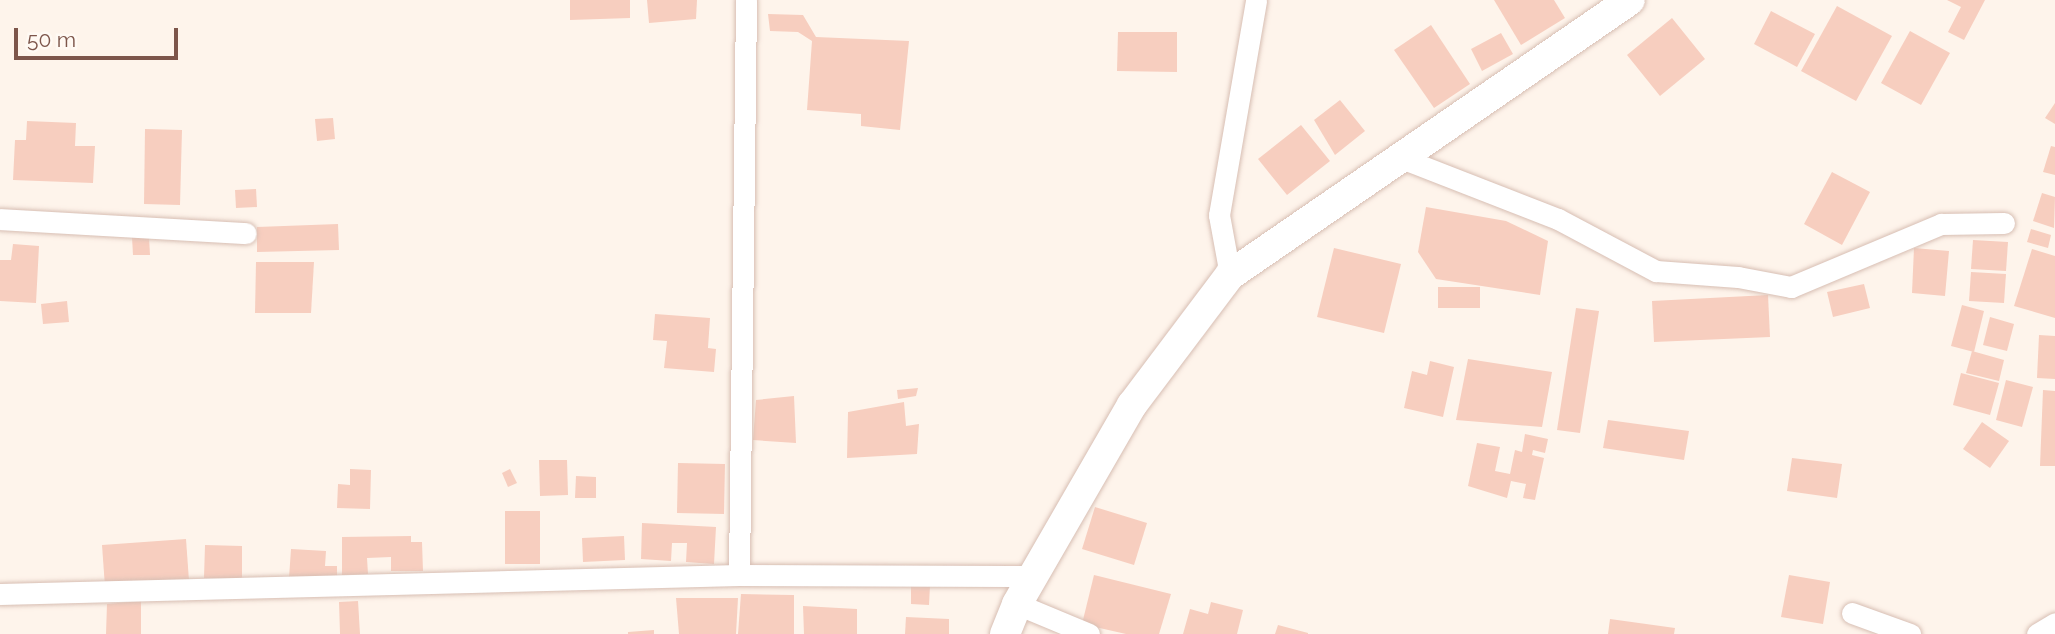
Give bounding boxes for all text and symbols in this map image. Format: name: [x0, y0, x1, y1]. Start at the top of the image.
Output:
scale bar: [18, 14, 182, 58]
text: 50 m: [27, 27, 76, 52]

